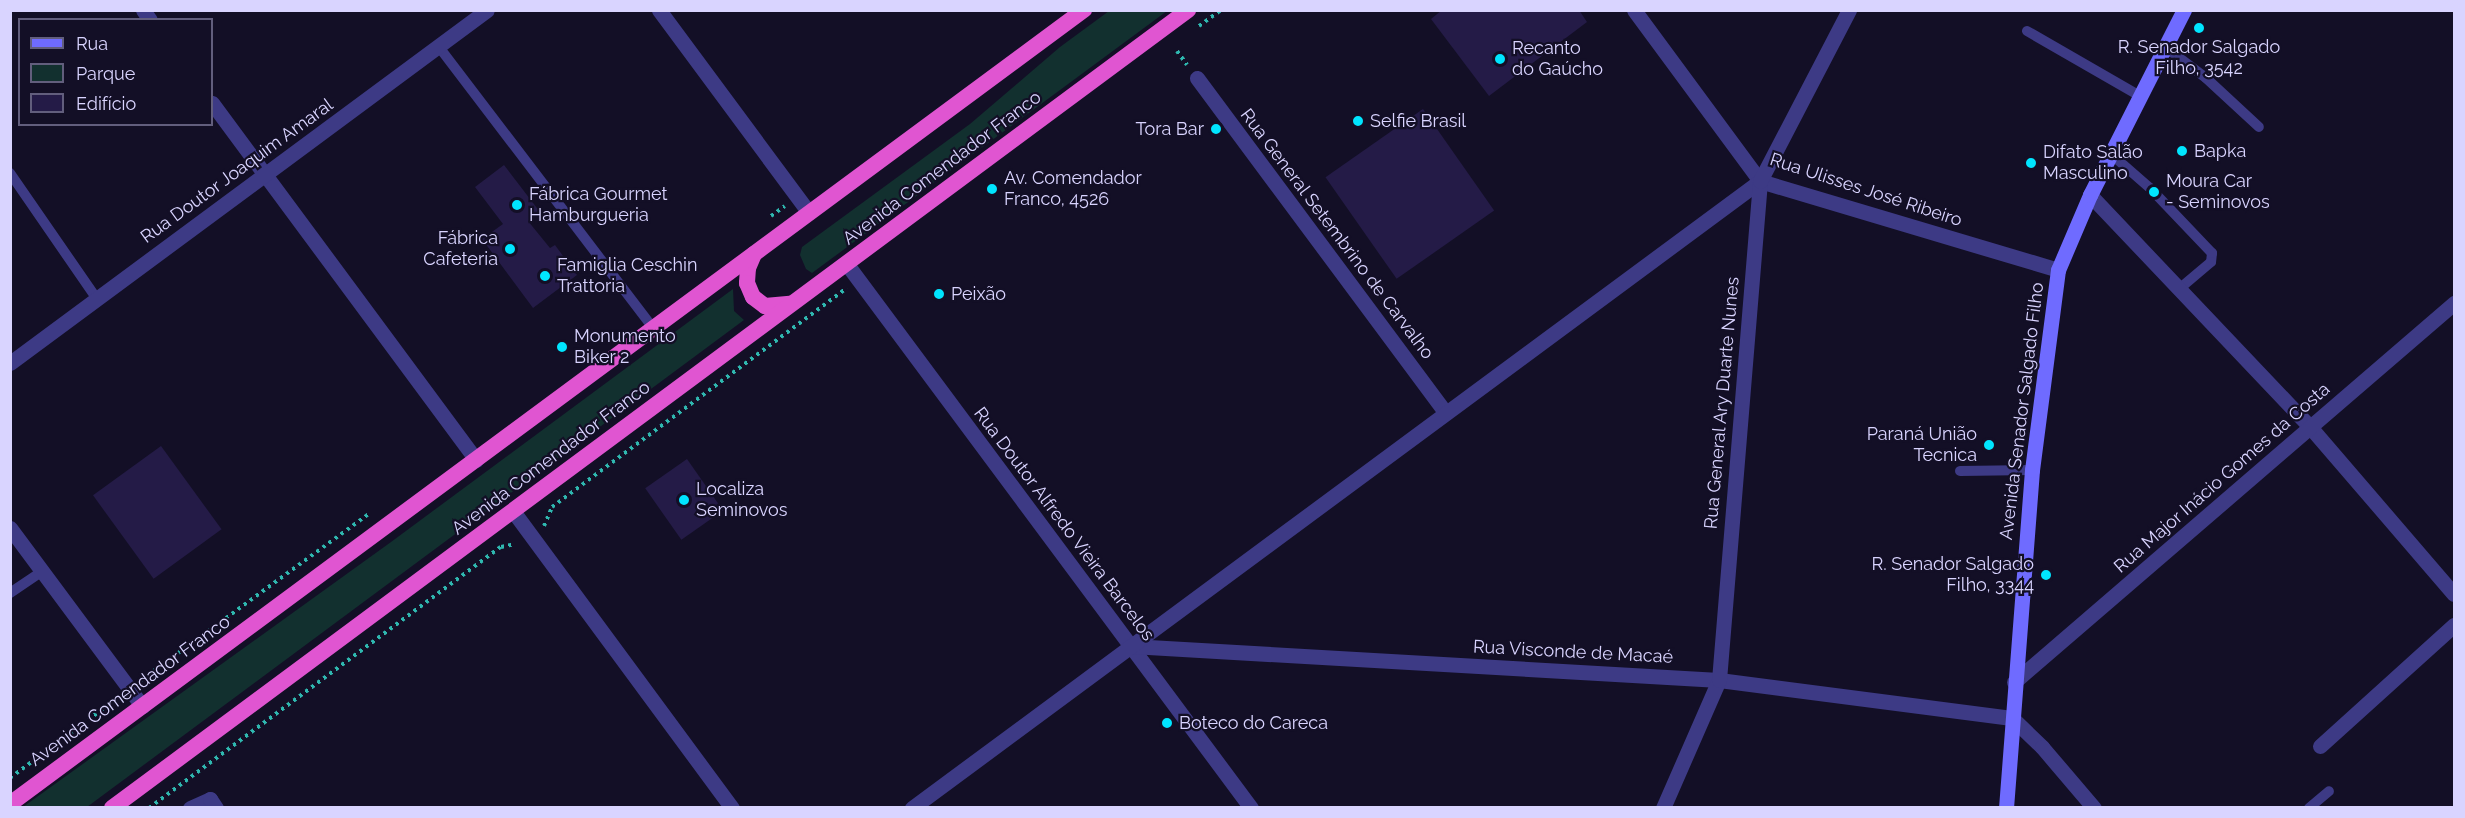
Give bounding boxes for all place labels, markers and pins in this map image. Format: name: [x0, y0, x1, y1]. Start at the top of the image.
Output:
marker: R. Senador Salgado Filho, 3542: [2192, 21, 2206, 35]
place label: R. Senador Salgado Filho, 3542: [2118, 37, 2280, 80]
place label: Recanto do Gaúcho: [1512, 38, 1603, 80]
marker: Recanto do Gaúcho: [1493, 52, 1507, 66]
place label: Selfie Brasil: [1370, 110, 1466, 132]
marker: Selfie Brasil: [1351, 114, 1365, 128]
place label: Tora Bar: [1136, 118, 1204, 140]
marker: Tora Bar: [1209, 122, 1223, 136]
place label: Bapka: [2194, 140, 2246, 162]
place label: Difato Salão Masculino: [2043, 142, 2143, 184]
marker: Bapka: [2175, 144, 2189, 158]
marker: Difato Salão Masculino: [2024, 156, 2038, 170]
place label: Av. Comendador Franco, 4526: [1004, 168, 1142, 210]
place label: Moura Car - Seminovos: [2166, 171, 2270, 213]
marker: Av. Comendador Franco, 4526: [985, 182, 999, 196]
place label: Fábrica Gourmet Hamburgueria: [529, 184, 668, 226]
marker: Moura Car - Seminovos: [2147, 185, 2161, 199]
marker: Fábrica Gourmet Hamburgueria: [510, 198, 524, 212]
place label: Fábrica Cafeteria: [423, 228, 498, 270]
marker: Fábrica Cafeteria: [503, 242, 517, 256]
place label: Famiglia Ceschin Trattoria: [557, 255, 697, 298]
marker: Famiglia Ceschin Trattoria: [538, 269, 552, 283]
place label: Peixão: [951, 283, 1006, 305]
marker: Peixão: [932, 287, 946, 301]
place label: Monumento Biker 2: [574, 326, 676, 368]
marker: Monumento Biker 2: [555, 340, 569, 354]
place label: Paraná União Tecnica: [1867, 424, 1977, 466]
marker: Paraná União Tecnica: [1982, 438, 1996, 452]
place label: Localiza Seminovos: [696, 479, 788, 522]
marker: Localiza Seminovos: [677, 493, 691, 507]
place label: R. Senador Salgado Filho, 3344: [1871, 554, 2034, 596]
marker: R. Senador Salgado Filho, 3344: [2039, 568, 2053, 582]
place label: Boteco do Careca: [1179, 712, 1328, 734]
marker: Boteco do Careca: [1160, 716, 1174, 730]

